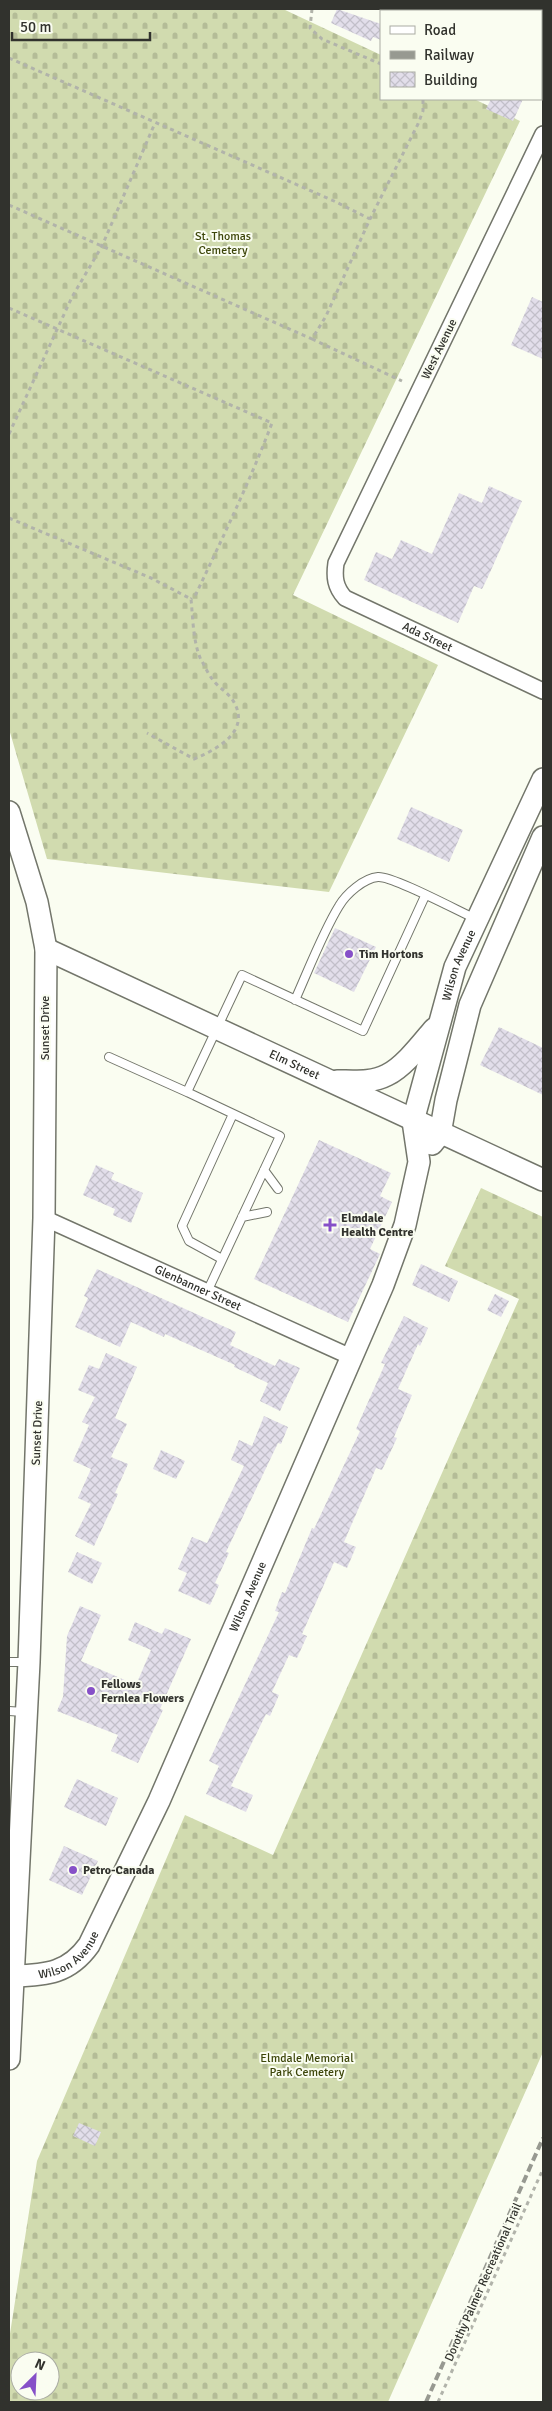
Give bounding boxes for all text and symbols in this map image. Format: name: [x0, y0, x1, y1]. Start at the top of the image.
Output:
scale bar: [12, 10, 150, 42]
legend: [380, 10, 542, 100]
text: 50 m: [20, 18, 51, 36]
text: Road: [424, 21, 456, 39]
text: Railway: [424, 46, 474, 64]
text: Building: [424, 71, 478, 89]
park label: St. Thomas Cemetery: [195, 229, 251, 258]
street label: West Avenue: [418, 317, 461, 382]
street label: Ada Street: [400, 619, 455, 655]
street label: Wilson Avenue: [439, 927, 479, 1003]
place label: Tim Hortons: [359, 947, 424, 962]
marker: Tim Hortons: [343, 948, 355, 960]
street label: Sunset Drive: [38, 996, 53, 1060]
street label: Elm Street: [267, 1047, 322, 1083]
place label: Elmdale Health Centre: [341, 1211, 413, 1240]
marker: Elmdale Health Centre: [323, 1218, 337, 1232]
street label: Glenbanner Street: [152, 1262, 243, 1314]
street label: Sunset Drive: [29, 1400, 46, 1466]
street label: Wilson Avenue: [226, 1559, 270, 1634]
place label: Fellows Fernlea Flowers: [101, 1677, 185, 1706]
marker: Fellows Fernlea Flowers: [85, 1685, 97, 1697]
place label: Petro-Canada: [83, 1863, 154, 1878]
marker: Petro-Canada: [67, 1864, 79, 1876]
street label: Wilson Avenue: [37, 1929, 103, 1983]
park label: Elmdale Memorial Park Cemetery: [260, 2051, 354, 2080]
street label: Dorothy Palmer Recreational Trail: [442, 2200, 525, 2364]
north arrow: [10, 2351, 60, 2401]
text: N: [32, 2355, 48, 2374]

